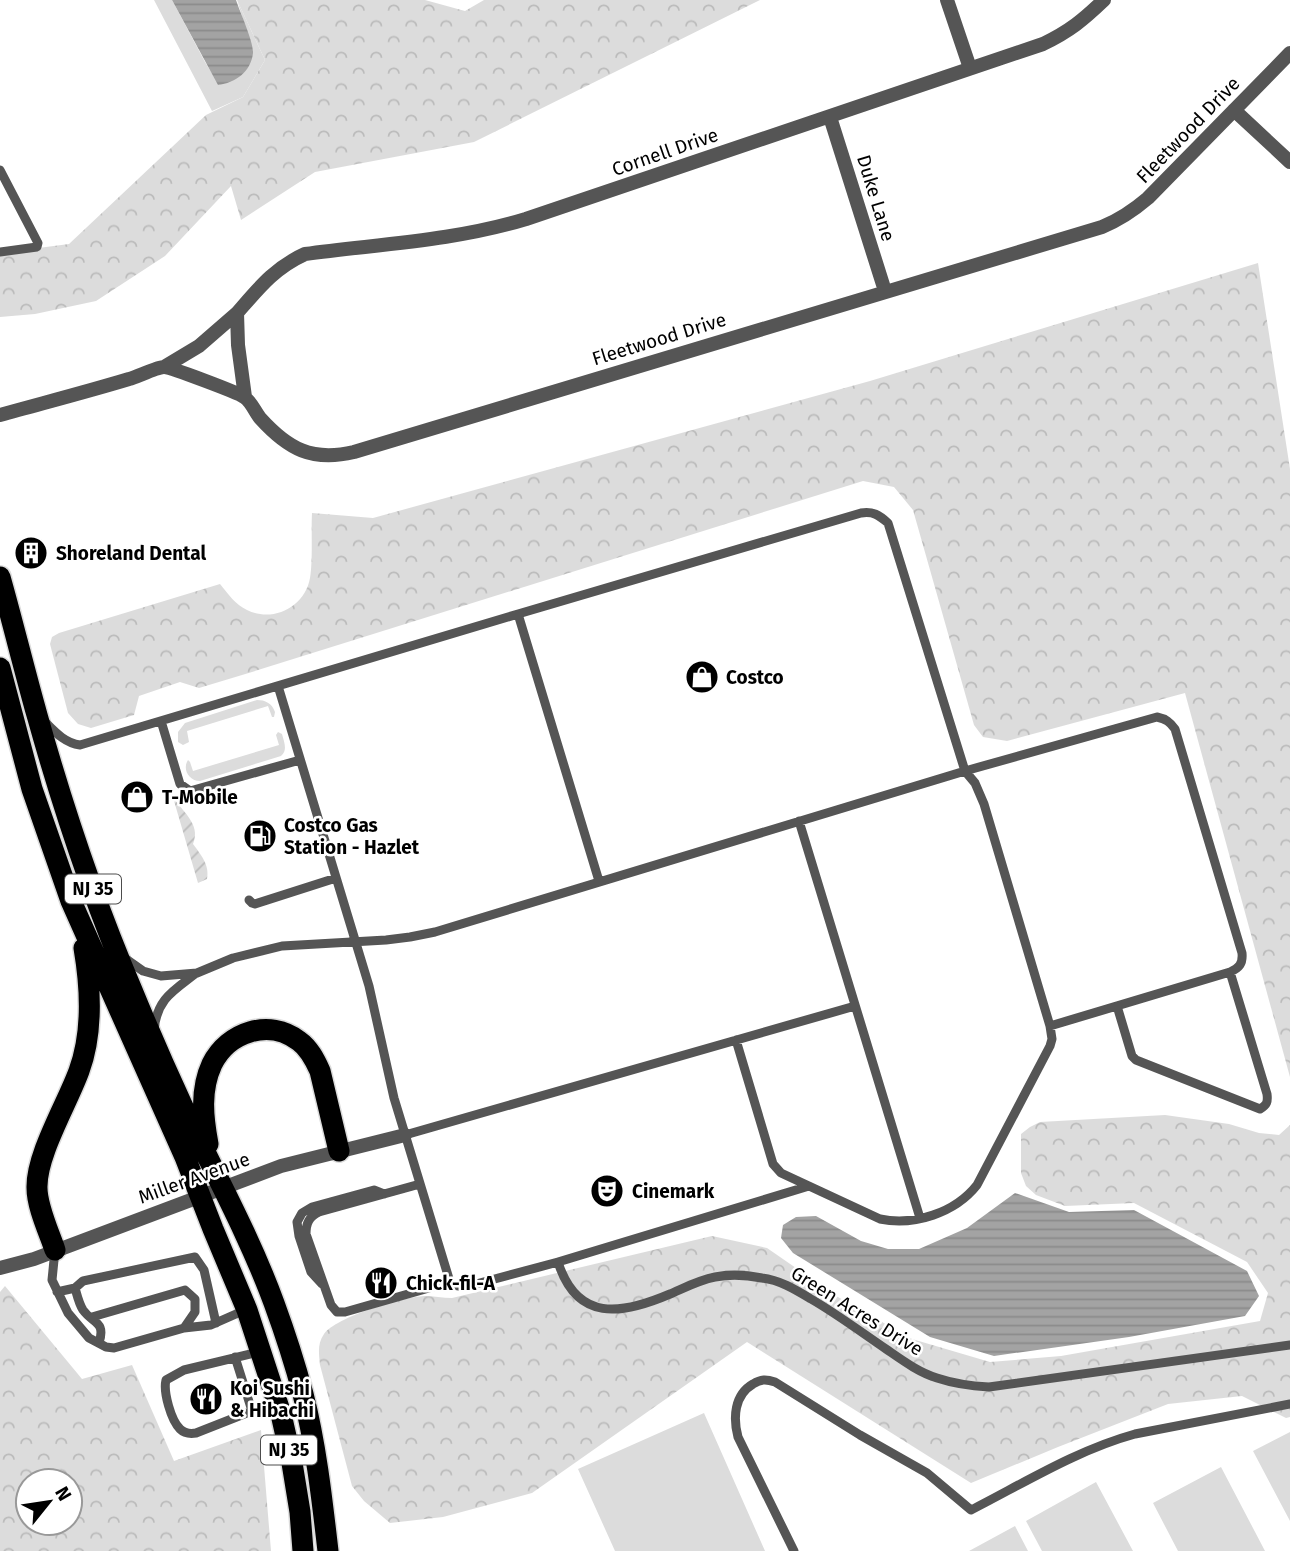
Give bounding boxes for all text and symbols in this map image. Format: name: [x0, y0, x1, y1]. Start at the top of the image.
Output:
street label: Fleetwood Drive: [1131, 72, 1245, 188]
street label: Cornell Drive: [609, 123, 721, 181]
street label: Duke Lane: [852, 152, 900, 244]
street label: Fleetwood Drive: [589, 308, 729, 370]
building icon: Shoreland Dental: [12, 534, 50, 572]
place label: Shoreland Dental: [56, 542, 206, 565]
shop icon: Costco: [683, 658, 721, 696]
place label: Costco: [726, 666, 784, 689]
shop icon: T-Mobile: [118, 778, 156, 816]
place label: T-Mobile: [162, 786, 238, 809]
place label: Costco Gas Station - Hazlet: [284, 814, 420, 859]
fuel station icon: Costco Gas Station - Hazlet: [241, 817, 279, 855]
road number: NJ 35: [65, 874, 121, 904]
street label: Miller Avenue: [135, 1147, 253, 1209]
theatre icon: Cinemark: [588, 1172, 626, 1210]
place label: Cinemark: [632, 1180, 715, 1203]
street label: Green Acres Drive: [787, 1261, 927, 1361]
restaurant icon: Chick-fil-A: [362, 1264, 400, 1302]
place label: Chick-fil-A: [406, 1272, 496, 1295]
place label: Koi Sushi & Hibachi: [230, 1377, 314, 1422]
restaurant icon: Koi Sushi & Hibachi: [187, 1380, 225, 1418]
road number: NJ 35: [261, 1436, 317, 1464]
north arrow: [14, 1467, 84, 1537]
text: N: [50, 1483, 76, 1505]

